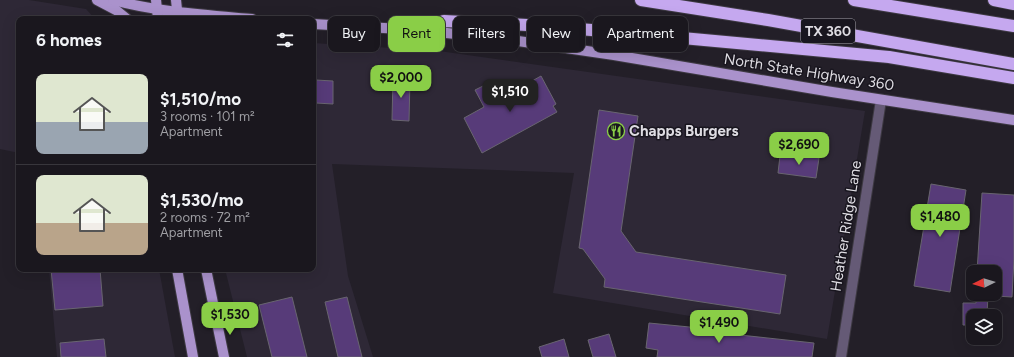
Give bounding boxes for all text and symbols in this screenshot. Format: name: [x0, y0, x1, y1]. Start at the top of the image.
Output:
chip: Buy: [328, 16, 380, 52]
chip: Rent: [388, 16, 445, 52]
chip: Filters: [453, 16, 519, 52]
chip: New: [527, 16, 585, 52]
chip: Apartment: [593, 16, 688, 52]
road number: TX 360: [801, 19, 855, 43]
icon: filters: [274, 29, 296, 51]
text: 6 homes: [36, 30, 102, 50]
street label: North State Highway 360: [723, 50, 895, 94]
pin: $2,000: [368, 65, 434, 99]
text: $2,000: [379, 70, 423, 85]
pin: $1,510: [477, 79, 543, 113]
text: $1,510: [491, 84, 529, 99]
text: $1,510/mo: [160, 89, 241, 109]
icon: home: [68, 90, 116, 138]
text: 3 rooms · 101 m²: [160, 109, 255, 124]
restaurant icon: Chapps Burgers: [606, 121, 626, 141]
place label: Chapps Burgers: [629, 122, 738, 140]
text: Apartment: [160, 124, 223, 139]
pin: $2,690: [766, 132, 832, 166]
text: $2,690: [778, 137, 820, 152]
street label: Heather Ridge Lane: [827, 159, 865, 293]
text: $1,530/mo: [160, 190, 243, 210]
icon: home: [68, 191, 116, 239]
pin: $1,480: [907, 204, 973, 238]
text: $1,480: [920, 209, 960, 224]
text: 2 rooms · 72 m²: [160, 210, 250, 225]
text: Apartment: [160, 225, 223, 240]
north arrow: [966, 265, 1002, 301]
map controls: [966, 265, 1002, 345]
pin: $1,530: [197, 302, 263, 336]
text: $1,530: [210, 307, 250, 322]
button: layers: [966, 309, 1002, 345]
pin: $1,490: [686, 310, 752, 344]
text: $1,490: [699, 315, 739, 330]

